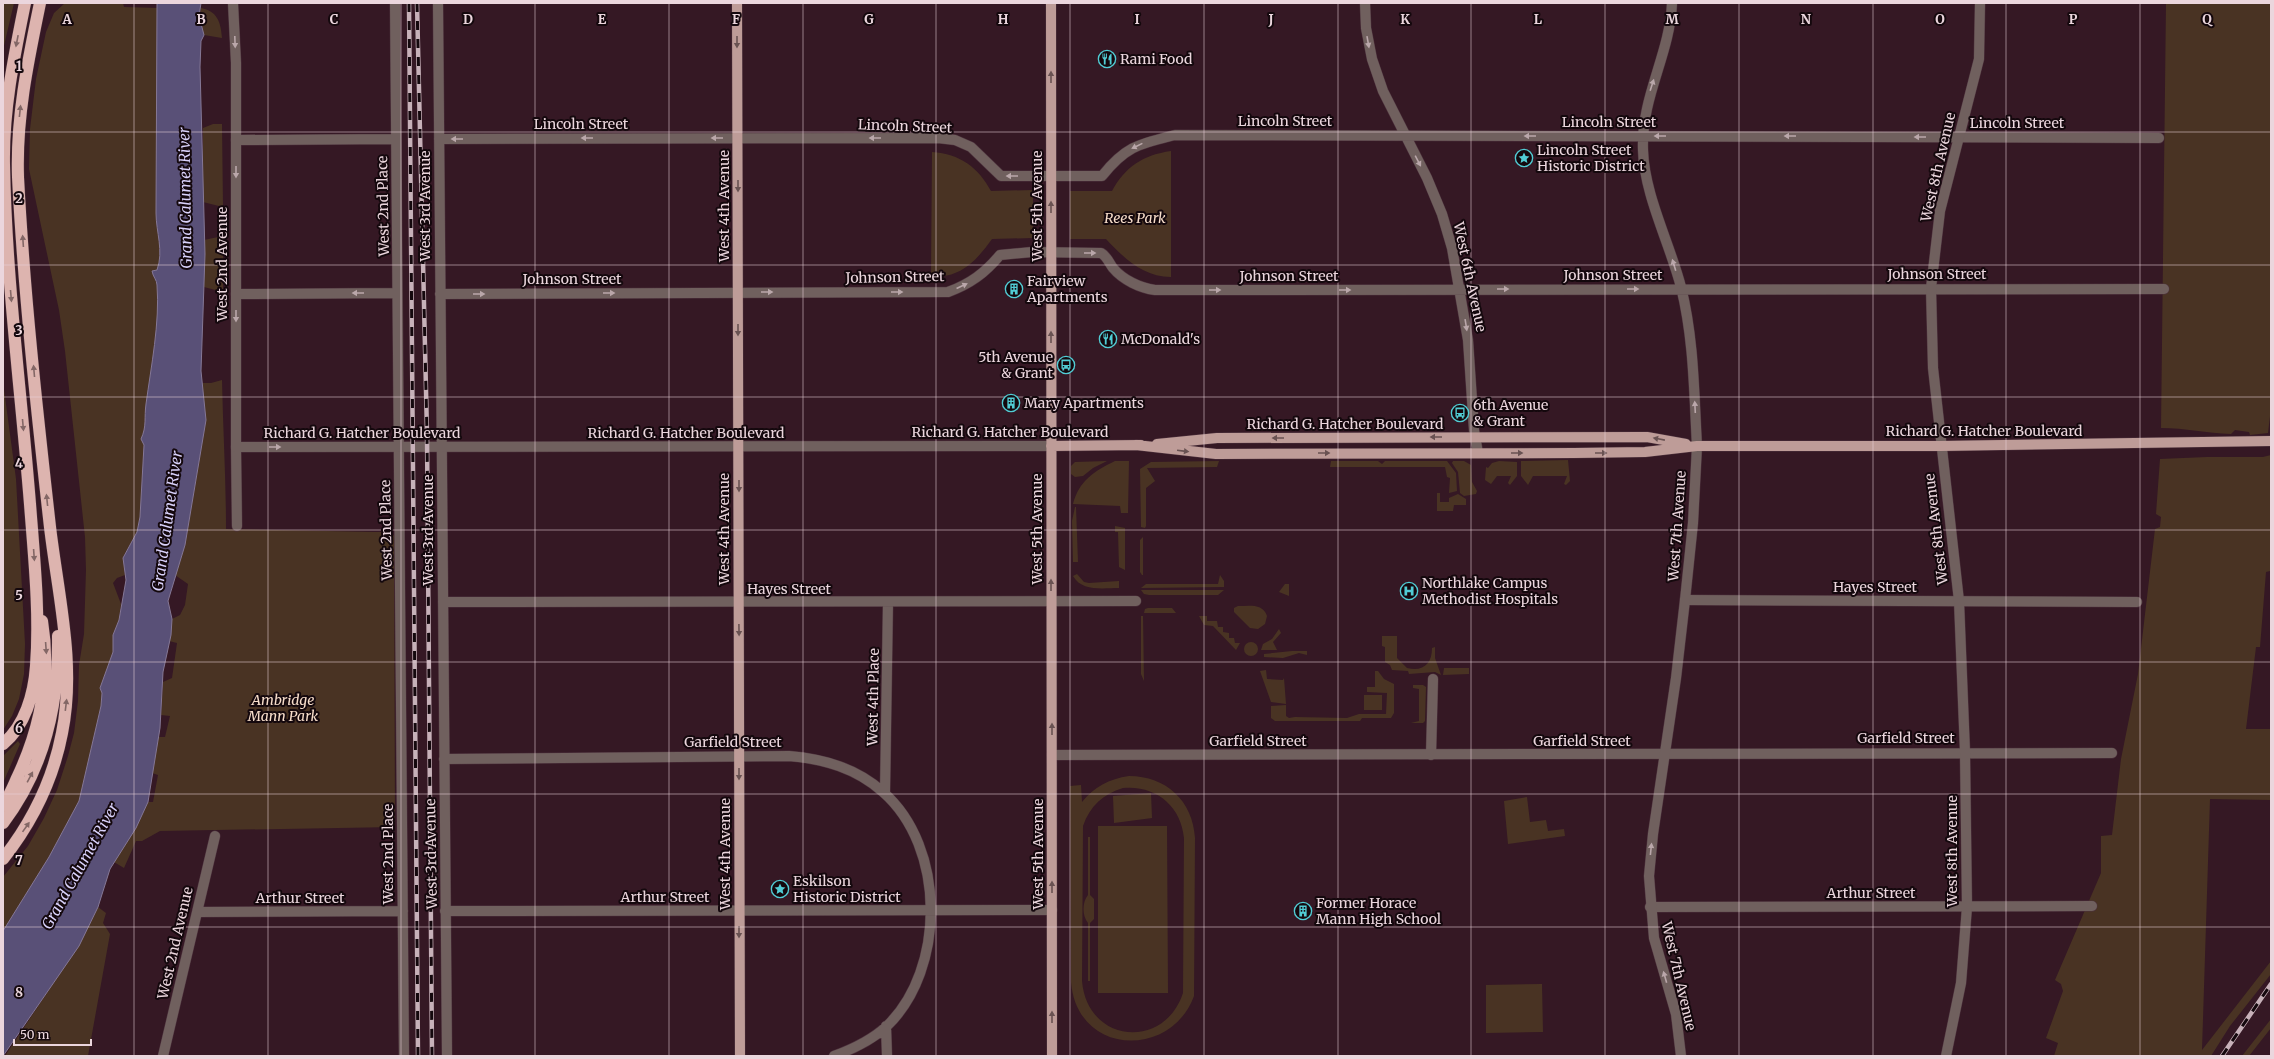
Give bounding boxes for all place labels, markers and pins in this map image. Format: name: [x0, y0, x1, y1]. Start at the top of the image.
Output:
restaurant icon: Rami Food: [1097, 49, 1117, 69]
place label: Rami Food: [1120, 50, 1193, 68]
place label: Lincoln Street Historic District: [1537, 141, 1645, 175]
place icon: Lincoln Street Historic District: [1514, 148, 1534, 168]
place label: Fairview Apartments: [1026, 272, 1108, 306]
building icon: Fairview Apartments: [1004, 279, 1024, 299]
restaurant icon: McDonald's: [1098, 329, 1118, 349]
place label: McDonald's: [1121, 330, 1200, 348]
place label: 5th Avenue & Grant: [978, 348, 1054, 382]
bus stop icon: 5th Avenue & Grant: [1056, 355, 1076, 375]
building icon: Mary Apartments: [1001, 393, 1021, 413]
place label: Mary Apartments: [1024, 394, 1144, 412]
place label: 6th Avenue & Grant: [1473, 396, 1548, 430]
bus stop icon: 6th Avenue & Grant: [1450, 403, 1470, 423]
place label: Northlake Campus Methodist Hospitals: [1422, 574, 1558, 608]
hospital icon: Northlake Campus Methodist Hospitals: [1399, 581, 1419, 601]
place label: Eskilson Historic District: [793, 872, 901, 906]
place icon: Eskilson Historic District: [770, 879, 790, 899]
place label: Former Horace Mann High School: [1316, 894, 1442, 928]
building icon: Former Horace Mann High School: [1293, 901, 1313, 921]

